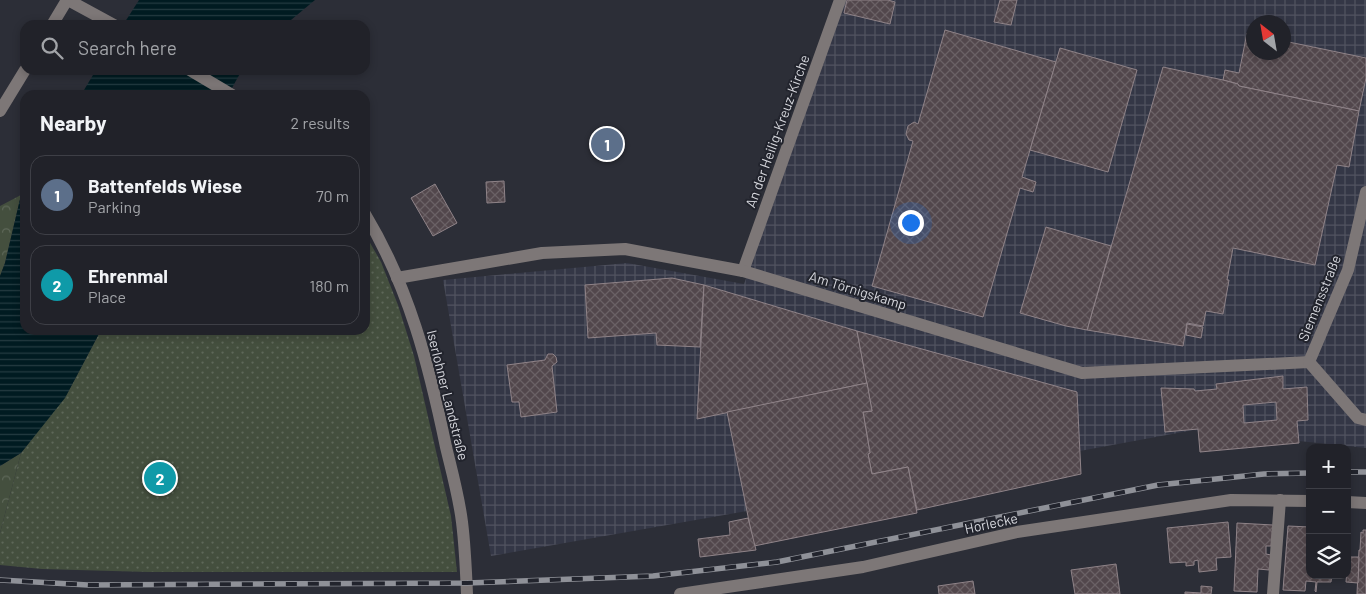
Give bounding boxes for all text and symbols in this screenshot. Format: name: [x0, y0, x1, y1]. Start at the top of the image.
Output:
north arrow: [1246, 15, 1291, 60]
search box: [20, 20, 370, 75]
icon: search: [38, 34, 66, 62]
text: Search here: [78, 36, 177, 59]
street label: An der Heilig-Kreuz-Kirche: [741, 52, 813, 210]
text: Nearby: [40, 110, 106, 135]
text: 2 results: [291, 113, 350, 132]
pin: 1: [591, 125, 623, 163]
text: Battenfelds Wiese: [88, 174, 242, 197]
text: 1: [54, 186, 60, 205]
text: 70 m: [316, 186, 349, 205]
text: Parking: [88, 197, 141, 216]
your location: [898, 210, 924, 236]
street label: Siemensstraße: [1294, 252, 1344, 344]
text: Ehrenmal: [88, 264, 168, 287]
street label: Am Törnigskamp: [807, 267, 909, 313]
text: 2: [53, 276, 61, 295]
text: 180 m: [310, 276, 349, 295]
text: Place: [88, 287, 126, 306]
street label: Iserlohner Landstraße: [424, 328, 472, 462]
map controls: [1306, 444, 1351, 579]
button: +: [1306, 444, 1351, 489]
pin: 2: [144, 459, 176, 497]
button: −: [1306, 489, 1351, 534]
street label: Horlecke: [963, 509, 1019, 537]
button: layers: [1306, 534, 1351, 579]

